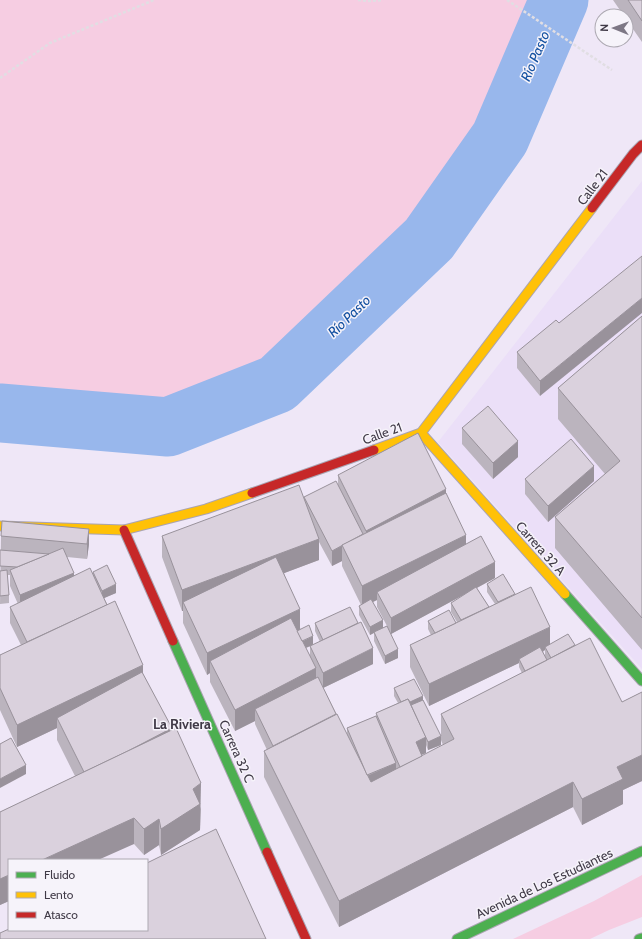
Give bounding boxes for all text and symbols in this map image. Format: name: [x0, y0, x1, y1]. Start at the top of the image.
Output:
north arrow: [594, 8, 634, 48]
text: N: [597, 24, 611, 32]
water label: Río Pasto: [516, 28, 554, 84]
street label: Calle 21: [573, 166, 611, 208]
water label: Río Pasto: [324, 291, 374, 341]
street label: Calle 21: [360, 418, 404, 448]
street label: Carrera 32 A: [513, 518, 569, 578]
district label: La Riviera: [153, 715, 211, 733]
street label: Carrera 32 C: [216, 717, 258, 785]
street label: Avenida de Los Estudiantes: [473, 844, 615, 922]
legend: [8, 859, 148, 931]
text: Fluido: [44, 867, 76, 882]
text: Lento: [44, 887, 74, 902]
text: Atasco: [44, 907, 78, 922]

